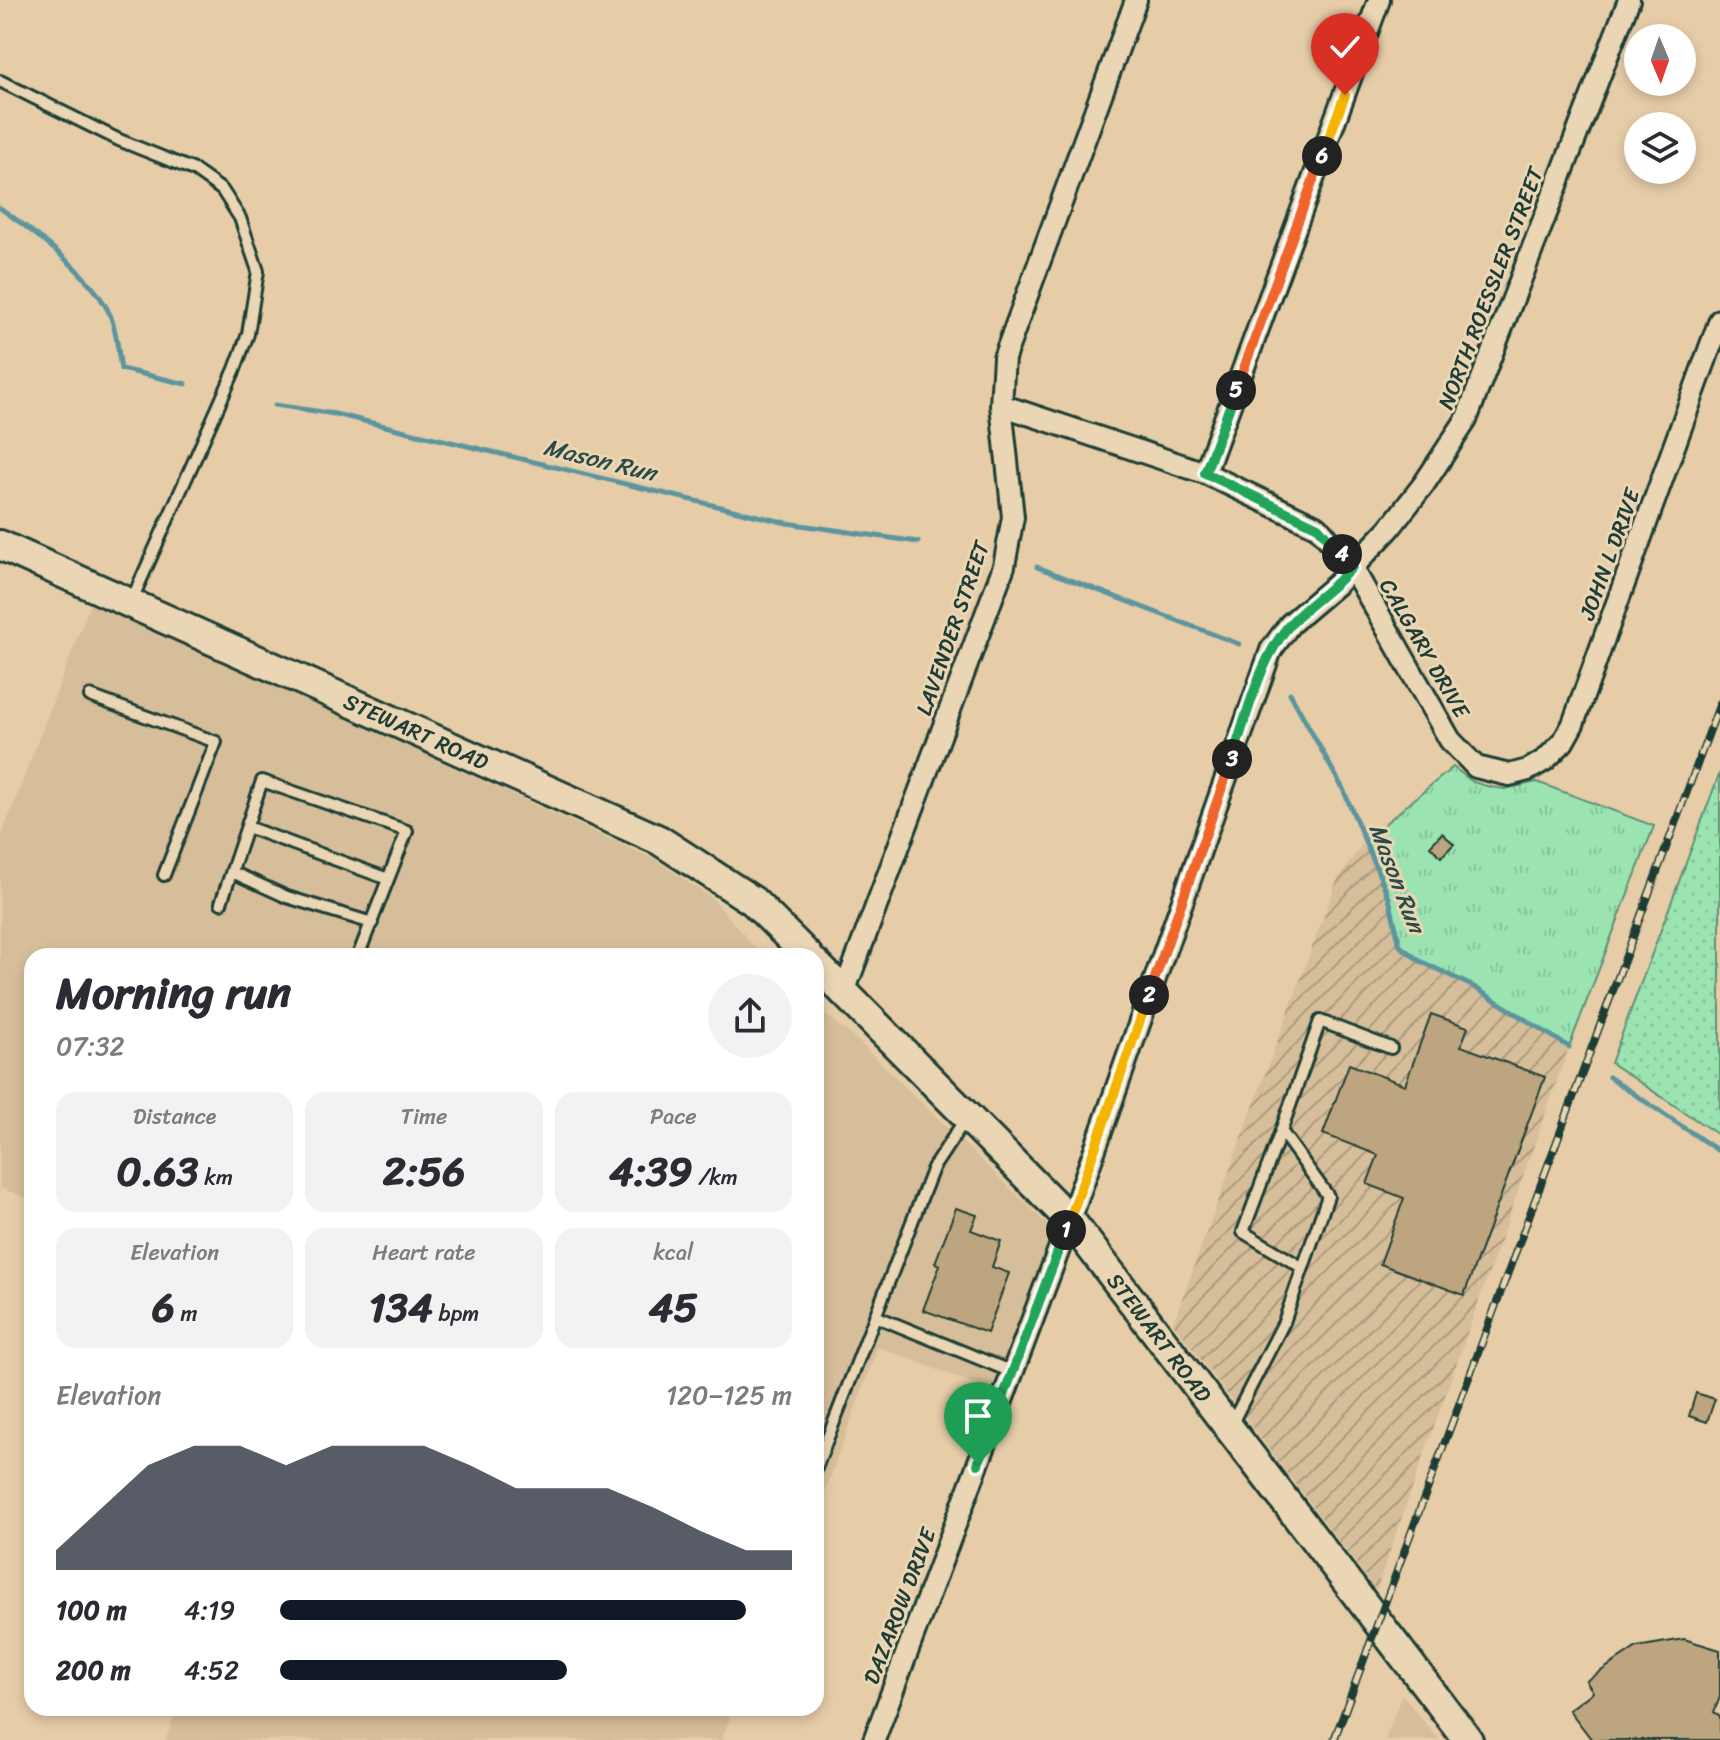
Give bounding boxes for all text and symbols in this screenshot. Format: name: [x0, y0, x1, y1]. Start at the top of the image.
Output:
pin: [1311, 13, 1379, 95]
north arrow: [1624, 24, 1696, 96]
map controls: [1624, 24, 1696, 184]
icon: check: [1323, 25, 1367, 69]
button: layers: [1624, 112, 1696, 184]
pin: 6: [1302, 136, 1342, 176]
text: 6: [1316, 136, 1328, 175]
street label: NORTH ROESSLER STREET: [1426, 160, 1555, 415]
pin: 5: [1216, 370, 1256, 410]
text: 5: [1229, 370, 1243, 409]
water label: Mason Run: [539, 426, 664, 495]
street label: JOHN L DRIVE: [1567, 481, 1652, 626]
pin: 4: [1322, 534, 1362, 574]
text: 4: [1335, 534, 1349, 573]
street label: LAVENDER STREET: [904, 535, 1001, 721]
street label: CALGARY DRIVE: [1369, 571, 1481, 727]
street label: STEWART ROAD: [337, 682, 496, 782]
pin: 3: [1212, 739, 1252, 779]
text: 3: [1226, 739, 1238, 778]
water label: Mason Run: [1357, 817, 1438, 942]
text: Morning run: [56, 954, 291, 1032]
button: share: [708, 974, 792, 1058]
pin: 2: [1129, 975, 1169, 1015]
text: 2: [1143, 975, 1155, 1014]
text: 07:32: [56, 1023, 124, 1069]
text: Distance: [133, 1097, 216, 1136]
text: Time: [401, 1097, 447, 1136]
text: Pace: [650, 1097, 697, 1136]
text: 0.63: [116, 1136, 199, 1207]
text: 2:56: [383, 1136, 465, 1207]
text: 4:39: [609, 1136, 693, 1207]
text: km: [199, 1158, 233, 1197]
text: /km: [693, 1158, 738, 1197]
pin: 1: [1046, 1210, 1086, 1250]
text: 1: [1061, 1210, 1071, 1249]
text: Elevation: [130, 1233, 219, 1272]
text: Heart rate: [372, 1233, 476, 1272]
text: kcal: [653, 1233, 693, 1272]
street label: STEWART ROAD: [1096, 1264, 1222, 1412]
text: 6: [152, 1272, 175, 1343]
text: 134: [369, 1272, 433, 1343]
text: 45: [649, 1272, 698, 1343]
text: m: [175, 1294, 197, 1333]
text: bpm: [433, 1294, 479, 1333]
text: Elevation: [56, 1372, 161, 1418]
text: 120–125 m: [666, 1372, 792, 1418]
pin: [944, 1382, 1012, 1464]
icon: arrive: [956, 1394, 1000, 1438]
street label: DAZAROW DRIVE: [852, 1521, 948, 1690]
text: 100 m: [56, 1587, 127, 1633]
text: 4:19: [184, 1587, 235, 1633]
text: 200 m: [56, 1647, 131, 1693]
text: 4:52: [184, 1647, 239, 1693]

